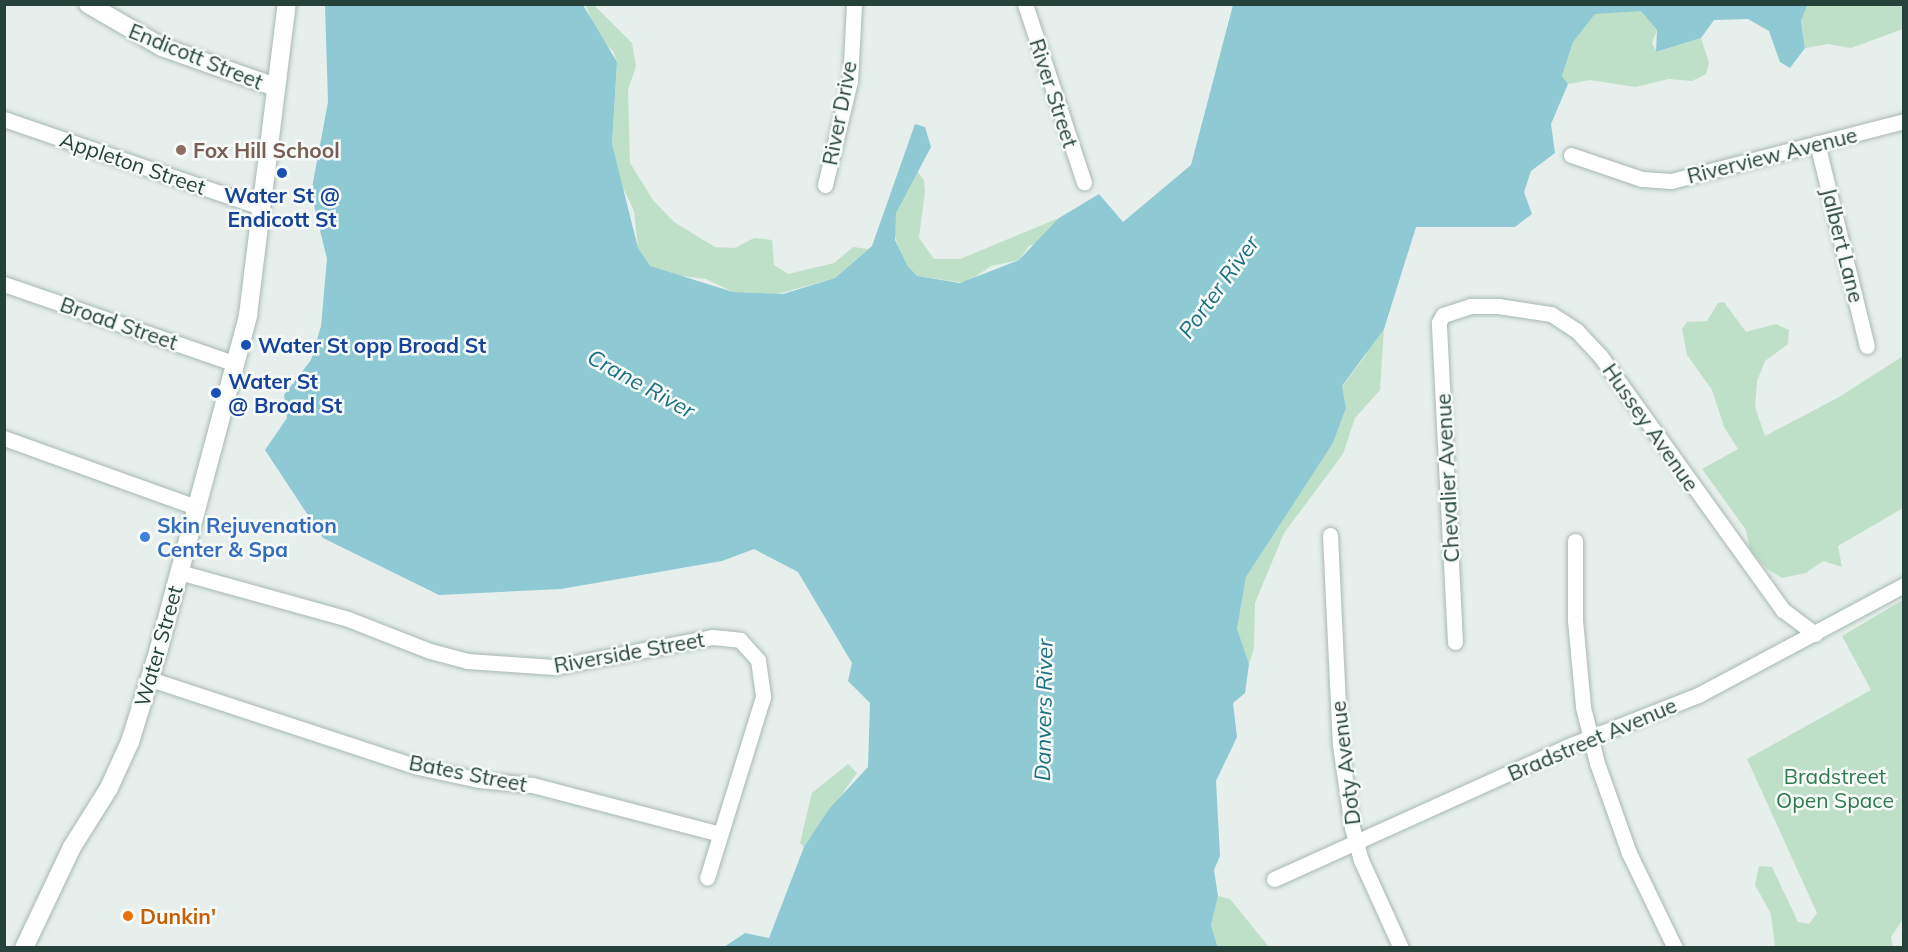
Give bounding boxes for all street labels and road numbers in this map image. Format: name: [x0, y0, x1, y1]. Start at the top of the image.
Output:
street label: Endicott Street: [125, 18, 267, 94]
street label: River Street: [1025, 35, 1083, 151]
street label: River Drive: [817, 59, 861, 167]
street label: Riverview Avenue: [1684, 122, 1860, 188]
street label: Appleton Street: [57, 126, 209, 200]
street label: Jalbert Lane: [1817, 185, 1869, 305]
street label: Broad Street: [57, 291, 181, 355]
street label: Hussey Avenue: [1598, 358, 1704, 496]
street label: Chevalier Avenue: [1430, 393, 1464, 563]
street label: Water Street: [129, 583, 187, 709]
street label: Riverside Street: [552, 626, 706, 678]
street label: Bradstreet Avenue: [1504, 692, 1680, 786]
street label: Doty Avenue: [1325, 700, 1365, 826]
street label: Bates Street: [407, 749, 529, 797]

